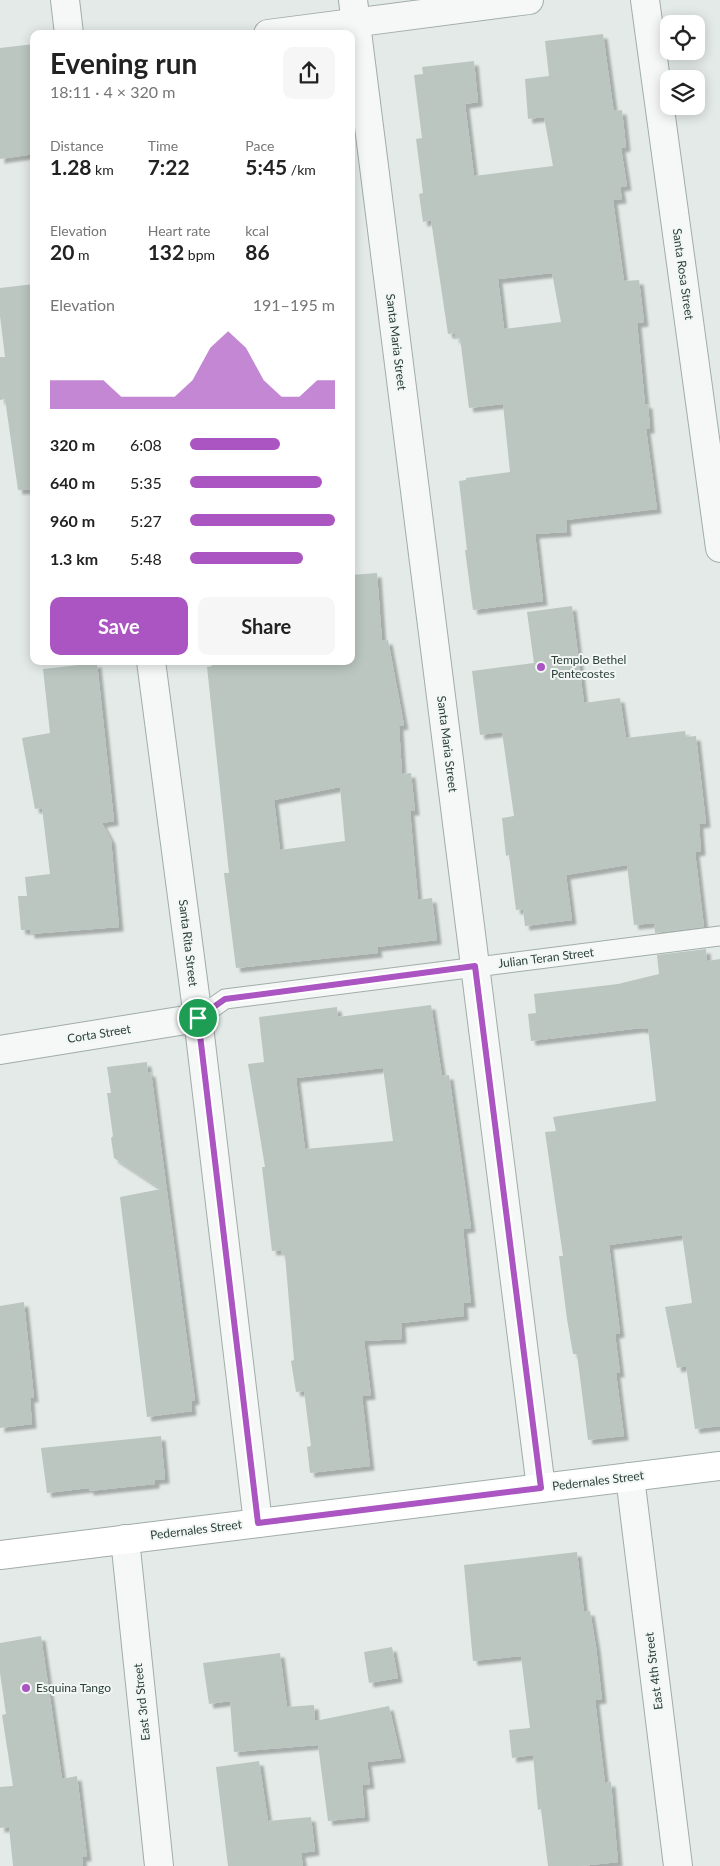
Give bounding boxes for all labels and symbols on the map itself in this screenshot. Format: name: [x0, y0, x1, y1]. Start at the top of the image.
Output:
street label: Santa Rosa Street: [670, 227, 697, 321]
street label: Santa Maria Street: [383, 293, 410, 392]
place label: Templo Bethel Pentecostes: [551, 652, 626, 681]
marker: Templo Bethel Pentecostes: [535, 661, 547, 673]
street label: Santa Maria Street: [434, 695, 461, 794]
street label: Santa Rita Street: [176, 899, 201, 988]
street label: Julian Teran Street: [497, 944, 595, 971]
pin: [177, 997, 219, 1039]
street label: Corta Street: [66, 1021, 132, 1046]
street label: Pedernales Street: [551, 1467, 645, 1494]
street label: Pedernales Street: [149, 1516, 243, 1543]
street label: East 4th Street: [641, 1631, 666, 1711]
street label: East 3rd Street: [130, 1662, 153, 1742]
place label: Esquina Tango: [36, 1680, 111, 1695]
marker: Esquina Tango: [20, 1682, 32, 1694]

